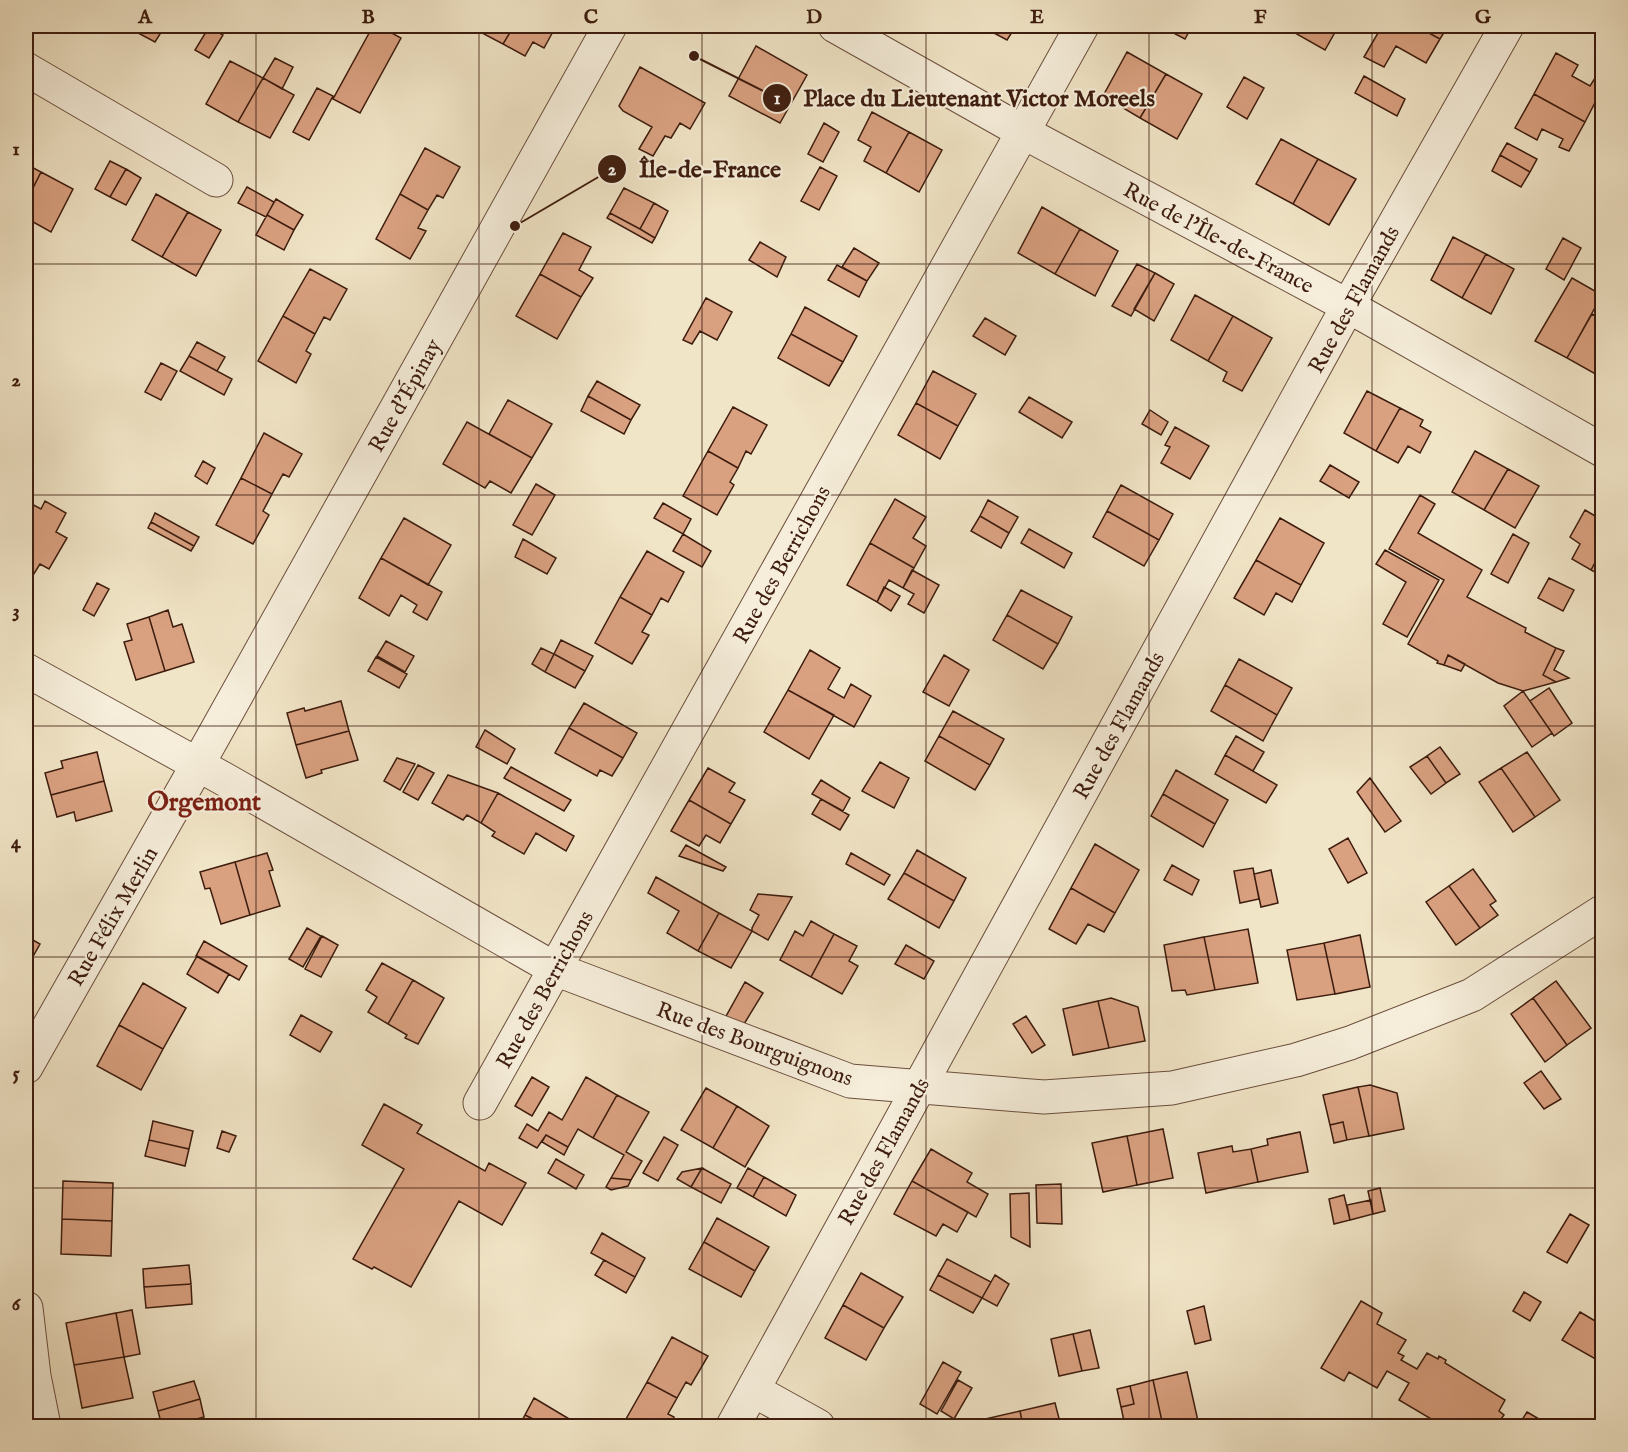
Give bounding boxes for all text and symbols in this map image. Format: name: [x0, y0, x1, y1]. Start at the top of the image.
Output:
text: A: [137, 5, 153, 30]
text: B: [361, 5, 375, 30]
text: C: [584, 5, 598, 30]
text: D: [806, 5, 822, 30]
text: E: [1030, 5, 1044, 30]
text: F: [1254, 5, 1267, 30]
text: G: [1475, 5, 1492, 30]
callout: Place du Lieutenant Victor Moreels: [762, 77, 1167, 119]
text: Place du Lieutenant Victor Moreels: [803, 84, 1155, 115]
text: 1: [774, 88, 781, 111]
text: 1: [12, 137, 20, 162]
callout: Île-de-France: [597, 148, 793, 190]
text: Île-de-France: [639, 155, 781, 186]
text: 2: [608, 159, 617, 182]
street label: Rue de l'Île-de-France: [1118, 177, 1318, 301]
street label: Rue des Flamands: [1303, 221, 1407, 379]
street label: Rue d'Épinay: [363, 334, 448, 458]
text: 2: [11, 368, 21, 393]
street label: Rue des Berrichons: [728, 481, 838, 649]
text: 3: [12, 599, 20, 624]
street label: Rue des Flamands: [1068, 647, 1172, 805]
district label: Orgemont: [147, 786, 261, 819]
text: 4: [11, 830, 22, 855]
street label: Rue Félix Merlin: [62, 842, 165, 992]
street label: Rue des Berrichons: [491, 906, 601, 1074]
street label: Rue des Bourguignons: [652, 996, 856, 1093]
text: 5: [12, 1061, 20, 1086]
street label: Rue des Flamands: [833, 1073, 937, 1231]
text: 6: [12, 1292, 22, 1317]

